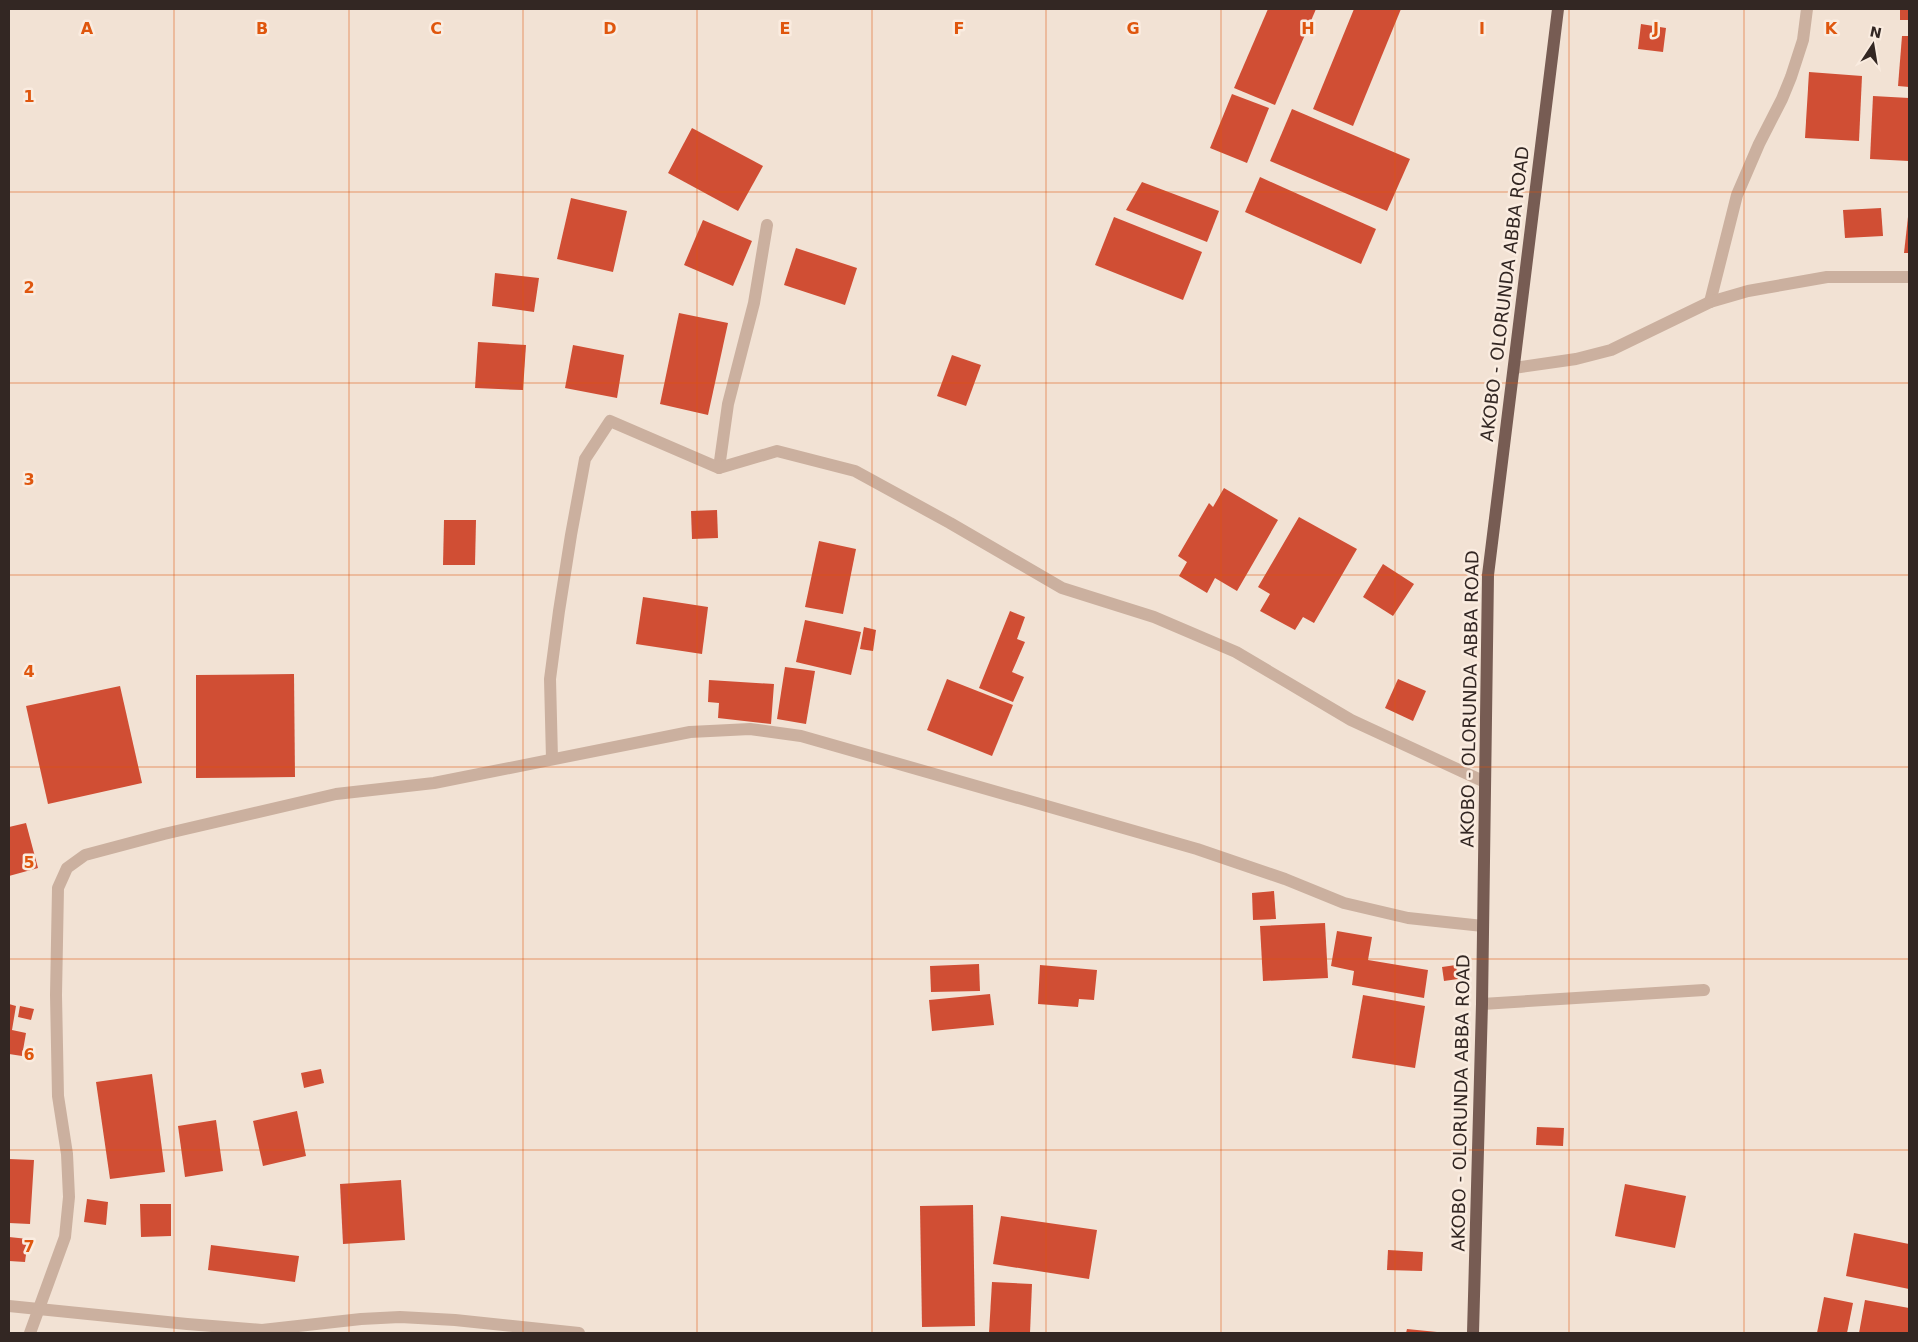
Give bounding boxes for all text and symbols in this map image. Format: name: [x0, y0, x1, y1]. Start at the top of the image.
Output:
text: A: [81, 19, 94, 38]
text: B: [256, 19, 268, 38]
text: C: [430, 19, 442, 38]
text: D: [603, 19, 617, 38]
text: E: [780, 19, 790, 38]
text: F: [954, 19, 964, 38]
text: G: [1126, 19, 1140, 38]
text: H: [1301, 19, 1315, 38]
text: I: [1479, 19, 1485, 38]
text: J: [1652, 19, 1659, 38]
text: K: [1825, 19, 1838, 38]
north arrow: [1848, 20, 1898, 70]
text: N: [1868, 23, 1883, 41]
text: 1: [23, 87, 35, 106]
street label: AKOBO - OLORUNDA ABBA ROAD: [1476, 145, 1533, 443]
text: 2: [23, 278, 35, 297]
text: 3: [23, 470, 35, 489]
street label: AKOBO - OLORUNDA ABBA ROAD: [1456, 550, 1483, 848]
text: 4: [23, 662, 35, 681]
text: 5: [23, 853, 35, 872]
street label: AKOBO - OLORUNDA ABBA ROAD: [1447, 954, 1474, 1252]
text: 6: [23, 1045, 35, 1064]
text: 7: [23, 1237, 35, 1256]

